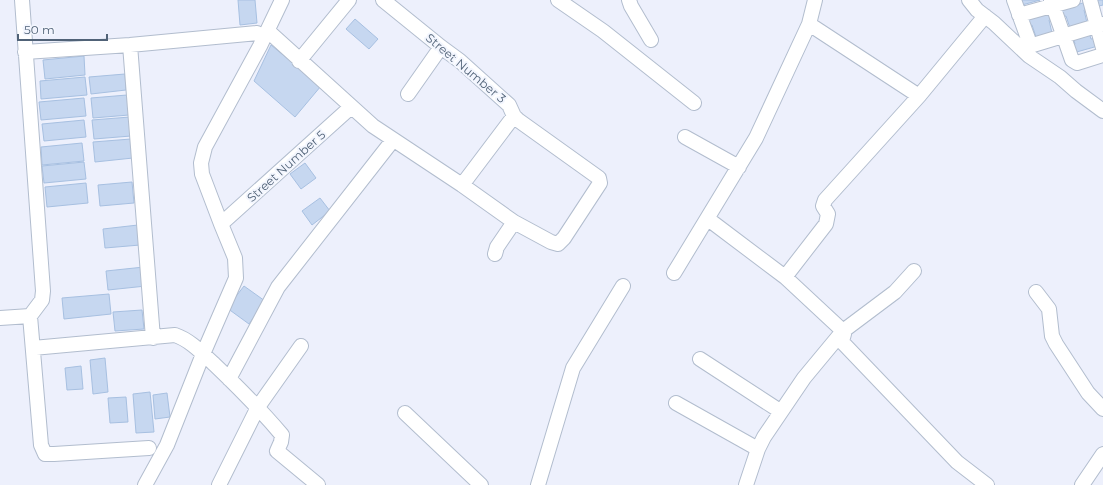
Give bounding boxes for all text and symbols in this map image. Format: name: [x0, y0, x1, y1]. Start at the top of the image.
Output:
scale bar: [18, 16, 107, 42]
text: 50 m: [24, 22, 55, 37]
street label: Street Number 3: [423, 30, 509, 106]
street label: Street Number 5: [244, 127, 328, 205]

